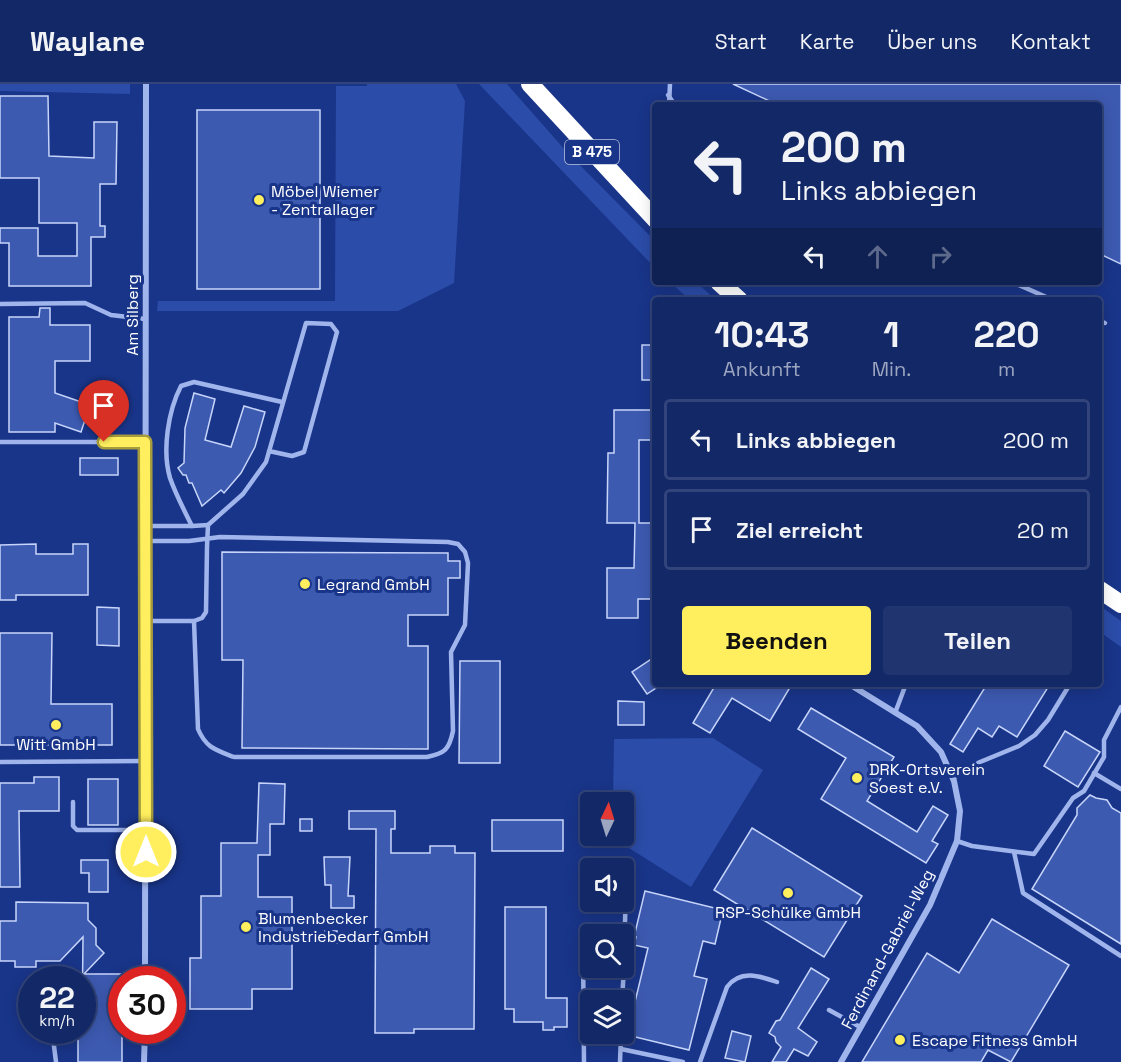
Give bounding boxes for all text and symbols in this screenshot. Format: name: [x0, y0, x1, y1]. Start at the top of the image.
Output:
text: Waylane: [30, 23, 145, 59]
text: Start: [715, 28, 767, 55]
text: Karte: [800, 28, 854, 55]
text: Über uns: [887, 28, 977, 55]
text: Kontakt: [1010, 28, 1091, 55]
text: 200 m: [781, 121, 907, 174]
icon: left: [682, 126, 760, 204]
road number: B 475: [565, 140, 619, 164]
text: Links abbiegen: [781, 173, 977, 208]
place label: Möbel Wiemer - Zentrallager: [271, 181, 379, 220]
marker: Möbel Wiemer - Zentrallager: [252, 193, 266, 207]
icon: left: [798, 240, 831, 273]
icon: ahead: [861, 240, 894, 273]
icon: right: [924, 240, 957, 273]
street label: Am Silberg: [122, 274, 143, 356]
text: 10:43: [714, 312, 809, 358]
text: 1: [883, 312, 900, 358]
text: 220: [974, 312, 1040, 358]
text: Ankunft: [723, 356, 801, 382]
text: Min.: [872, 356, 911, 382]
text: m: [998, 356, 1015, 382]
pin: [78, 380, 129, 442]
icon: arrive: [87, 389, 120, 422]
icon: left: [685, 423, 718, 456]
text: Links abbiegen: [736, 426, 896, 454]
text: 200 m: [1003, 426, 1069, 454]
icon: arrive: [685, 513, 718, 546]
text: Ziel erreicht: [736, 516, 863, 544]
text: 20 m: [1017, 516, 1069, 544]
place label: Legrand GmbH: [317, 574, 430, 595]
marker: Legrand GmbH: [298, 577, 312, 591]
button: Beenden: [682, 606, 871, 675]
button: Teilen: [883, 606, 1072, 675]
marker: Witt GmbH: [49, 718, 63, 732]
place label: Witt GmbH: [16, 734, 96, 755]
place label: DRK-Ortsverein Soest e.V.: [869, 759, 985, 798]
marker: DRK-Ortsverein Soest e.V.: [850, 771, 864, 785]
north arrow: [580, 792, 634, 846]
map controls: [580, 792, 634, 1044]
position arrow: [114, 820, 178, 884]
button: sound: [580, 858, 634, 912]
street label: Ferdinand-Gabriel-Weg: [836, 866, 939, 1033]
marker: RSP-Schülke GmbH: [781, 886, 795, 900]
place label: RSP-Schülke GmbH: [715, 902, 861, 923]
place label: Blumenbecker Industriebedarf GmbH: [258, 908, 428, 947]
marker: Blumenbecker Industriebedarf GmbH: [239, 920, 253, 934]
button: search: [580, 924, 634, 978]
speed limit sign: 30: [108, 966, 186, 1044]
text: 22: [39, 978, 75, 1017]
button: layers: [580, 990, 634, 1044]
text: km/h: [39, 1011, 75, 1030]
place label: Escape Fitness GmbH: [912, 1030, 1077, 1051]
marker: Escape Fitness GmbH: [893, 1033, 907, 1047]

